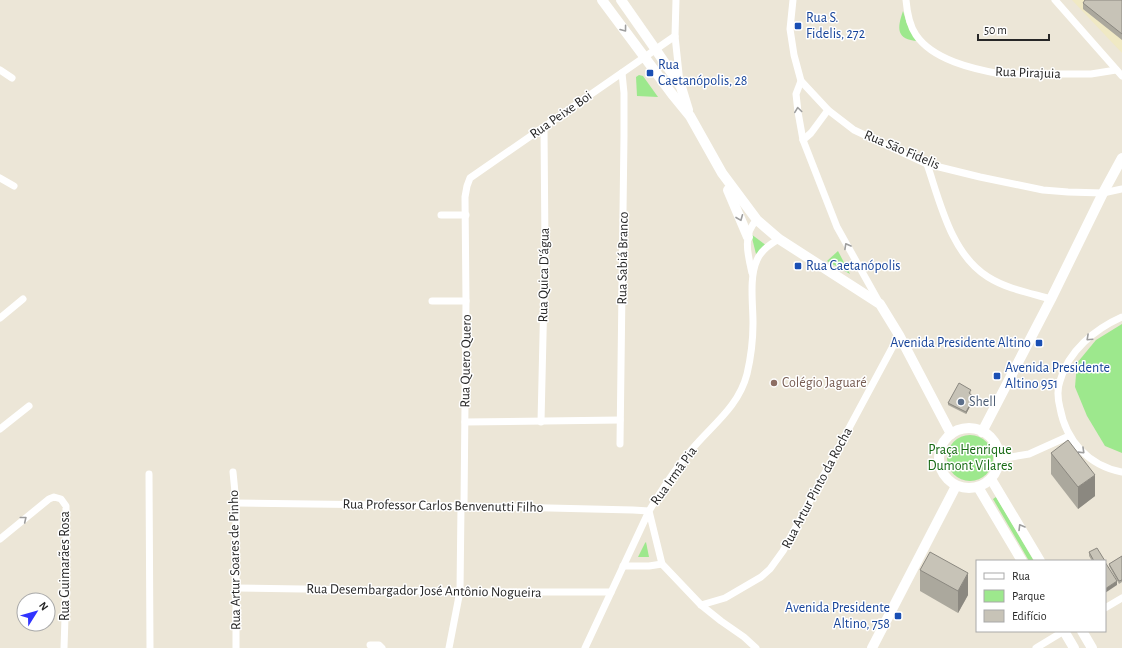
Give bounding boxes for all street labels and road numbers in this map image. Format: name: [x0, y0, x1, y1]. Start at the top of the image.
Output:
street label: Rua Pirajuia: [995, 65, 1062, 81]
street label: Rua Peixe Boi: [527, 89, 595, 141]
street label: Rua São Fidelis: [862, 128, 942, 172]
street label: Rua Sabiá Branco: [615, 211, 631, 305]
street label: Rua Quica D'água: [536, 227, 552, 323]
street label: Rua Quero Quero: [458, 314, 474, 408]
street label: Rua Artur Pinto da Rocha: [779, 425, 855, 551]
street label: Rua Irmã Pia: [648, 444, 700, 508]
street label: Rua Artur Soares de Pinho: [227, 490, 243, 630]
street label: Rua Professor Carlos Benvenutti Filho: [342, 497, 544, 515]
street label: Rua Guimarães Rosa: [58, 510, 72, 621]
street label: Rua Desembargador José Antônio Nogueira: [306, 582, 542, 600]

